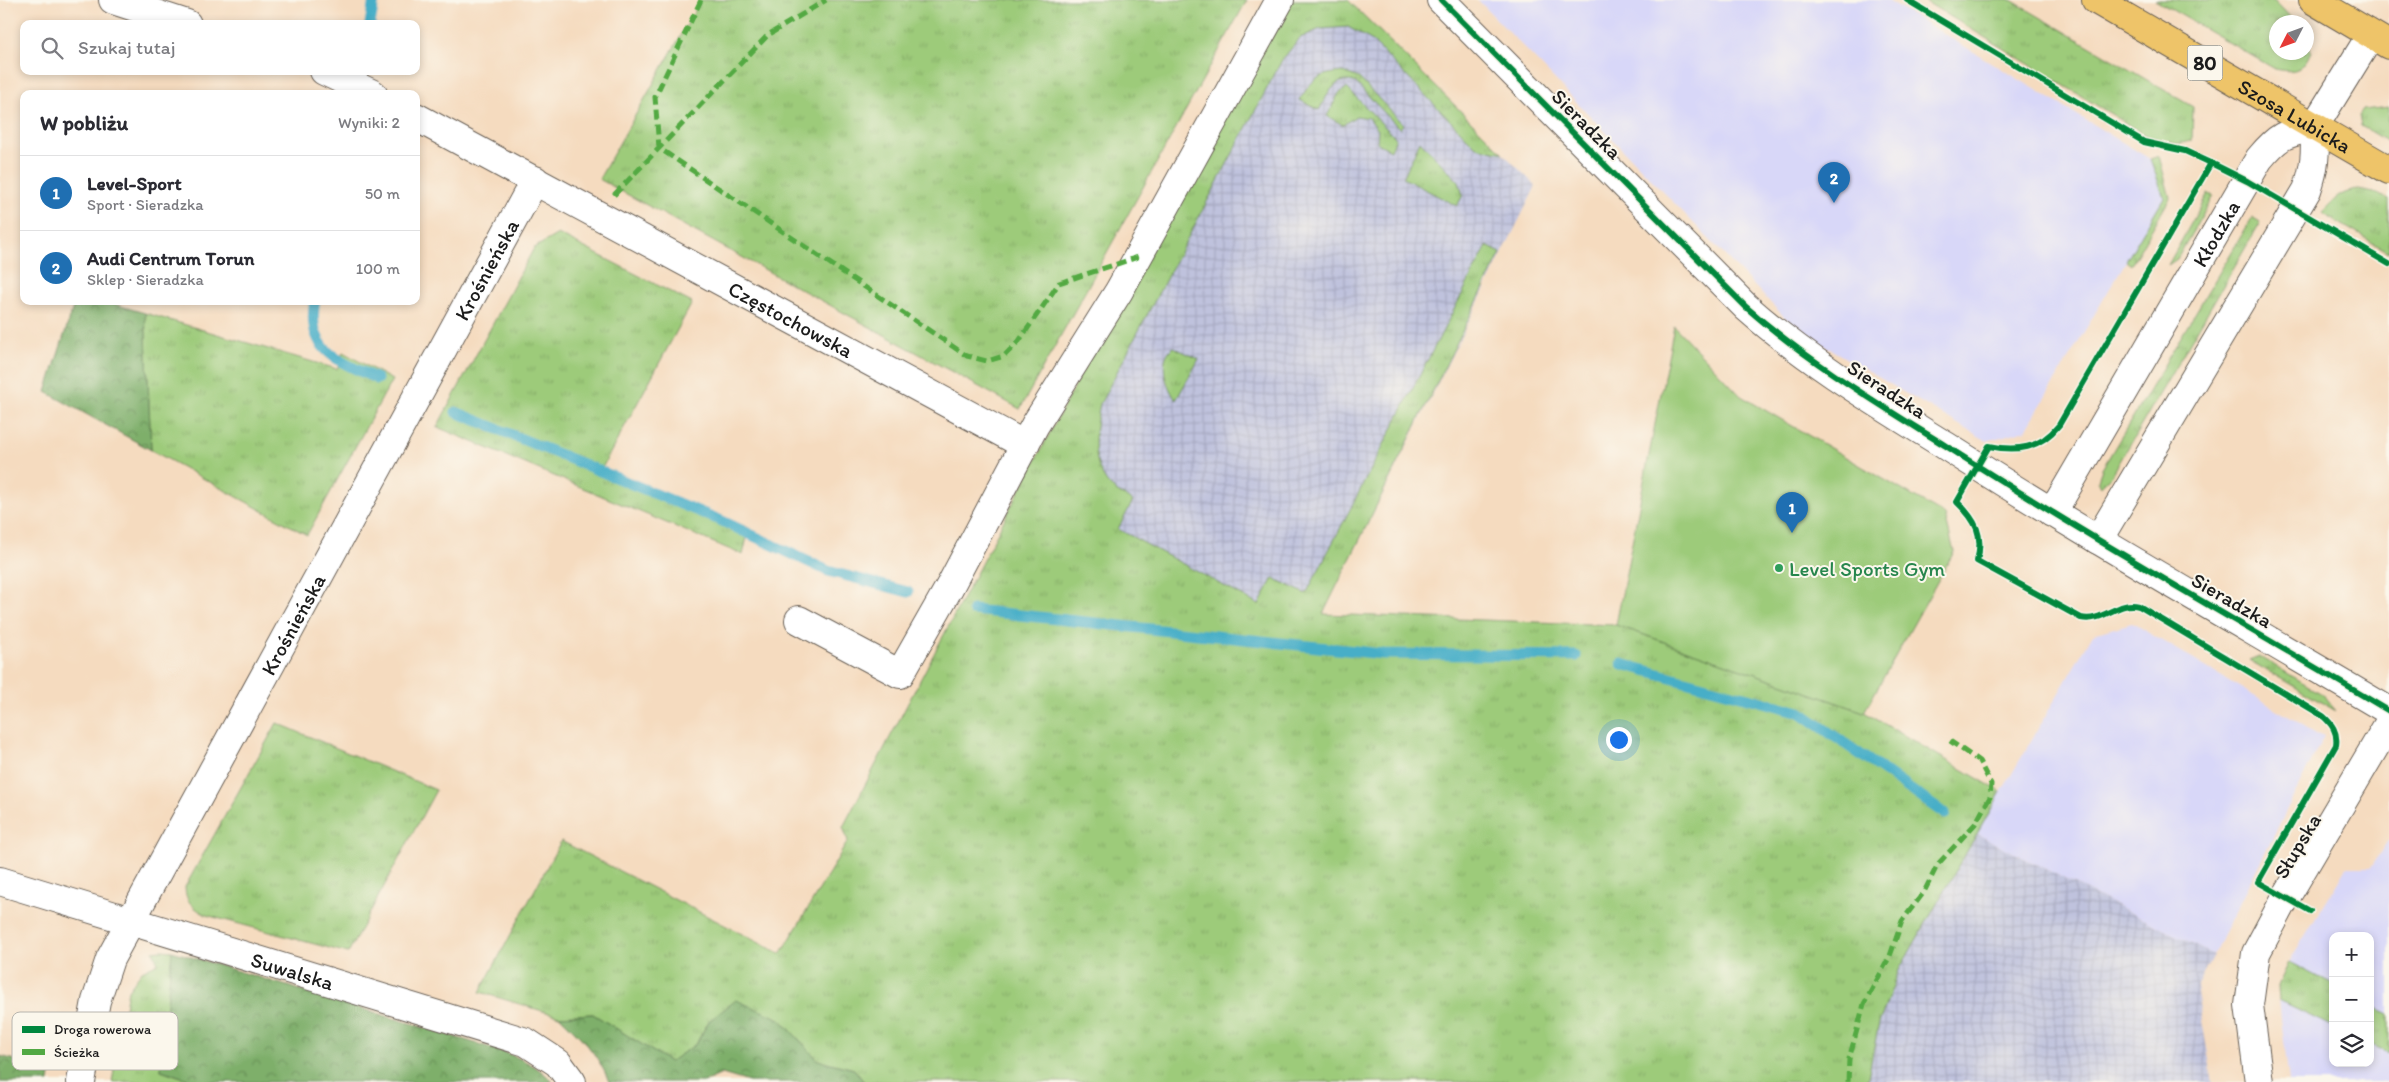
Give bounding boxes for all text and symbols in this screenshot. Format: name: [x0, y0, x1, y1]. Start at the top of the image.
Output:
north arrow: [2269, 15, 2314, 60]
search box: [20, 20, 420, 75]
icon: search: [38, 34, 66, 62]
text: Szukaj tutaj: [78, 36, 175, 59]
road number: 80: [2188, 46, 2222, 80]
street label: Szosa Lubicka: [2234, 73, 2356, 158]
street label: Sieradzka: [1547, 84, 1627, 164]
text: W pobliżu: [40, 110, 128, 135]
text: Wyniki: 2: [338, 113, 400, 132]
pin: 2: [1818, 162, 1850, 203]
text: Level-Sport: [87, 172, 182, 195]
text: 1: [52, 184, 60, 203]
text: 50 m: [365, 184, 400, 203]
text: Sport · Sieradzka: [87, 195, 204, 214]
street label: Kłodzka: [2186, 196, 2245, 271]
street label: Krośnieńska: [448, 215, 524, 325]
text: Audi Centrum Torun: [87, 247, 255, 270]
text: 2: [52, 259, 60, 278]
text: 100 m: [356, 259, 400, 278]
text: Sklep · Sieradzka: [87, 270, 204, 289]
street label: Częstochowska: [724, 275, 858, 363]
street label: Sieradzka: [1843, 354, 1931, 424]
pin: 1: [1776, 492, 1808, 533]
place label: Level Sports Gym: [1789, 556, 1945, 581]
marker: Level Sports Gym: [1773, 562, 1785, 574]
street label: Sieradzka: [2187, 567, 2277, 633]
street label: Krośnieńska: [255, 569, 330, 679]
your location: [1606, 727, 1632, 753]
street label: Słupska: [2268, 809, 2326, 883]
map controls: [2329, 932, 2374, 1067]
button: +: [2329, 932, 2374, 977]
street label: Suwalska: [248, 946, 337, 995]
button: −: [2329, 977, 2374, 1022]
legend: [12, 1012, 178, 1070]
text: Droga rowerowa: [54, 1021, 152, 1038]
button: layers: [2329, 1022, 2374, 1067]
text: Ścieżka: [54, 1044, 100, 1061]

